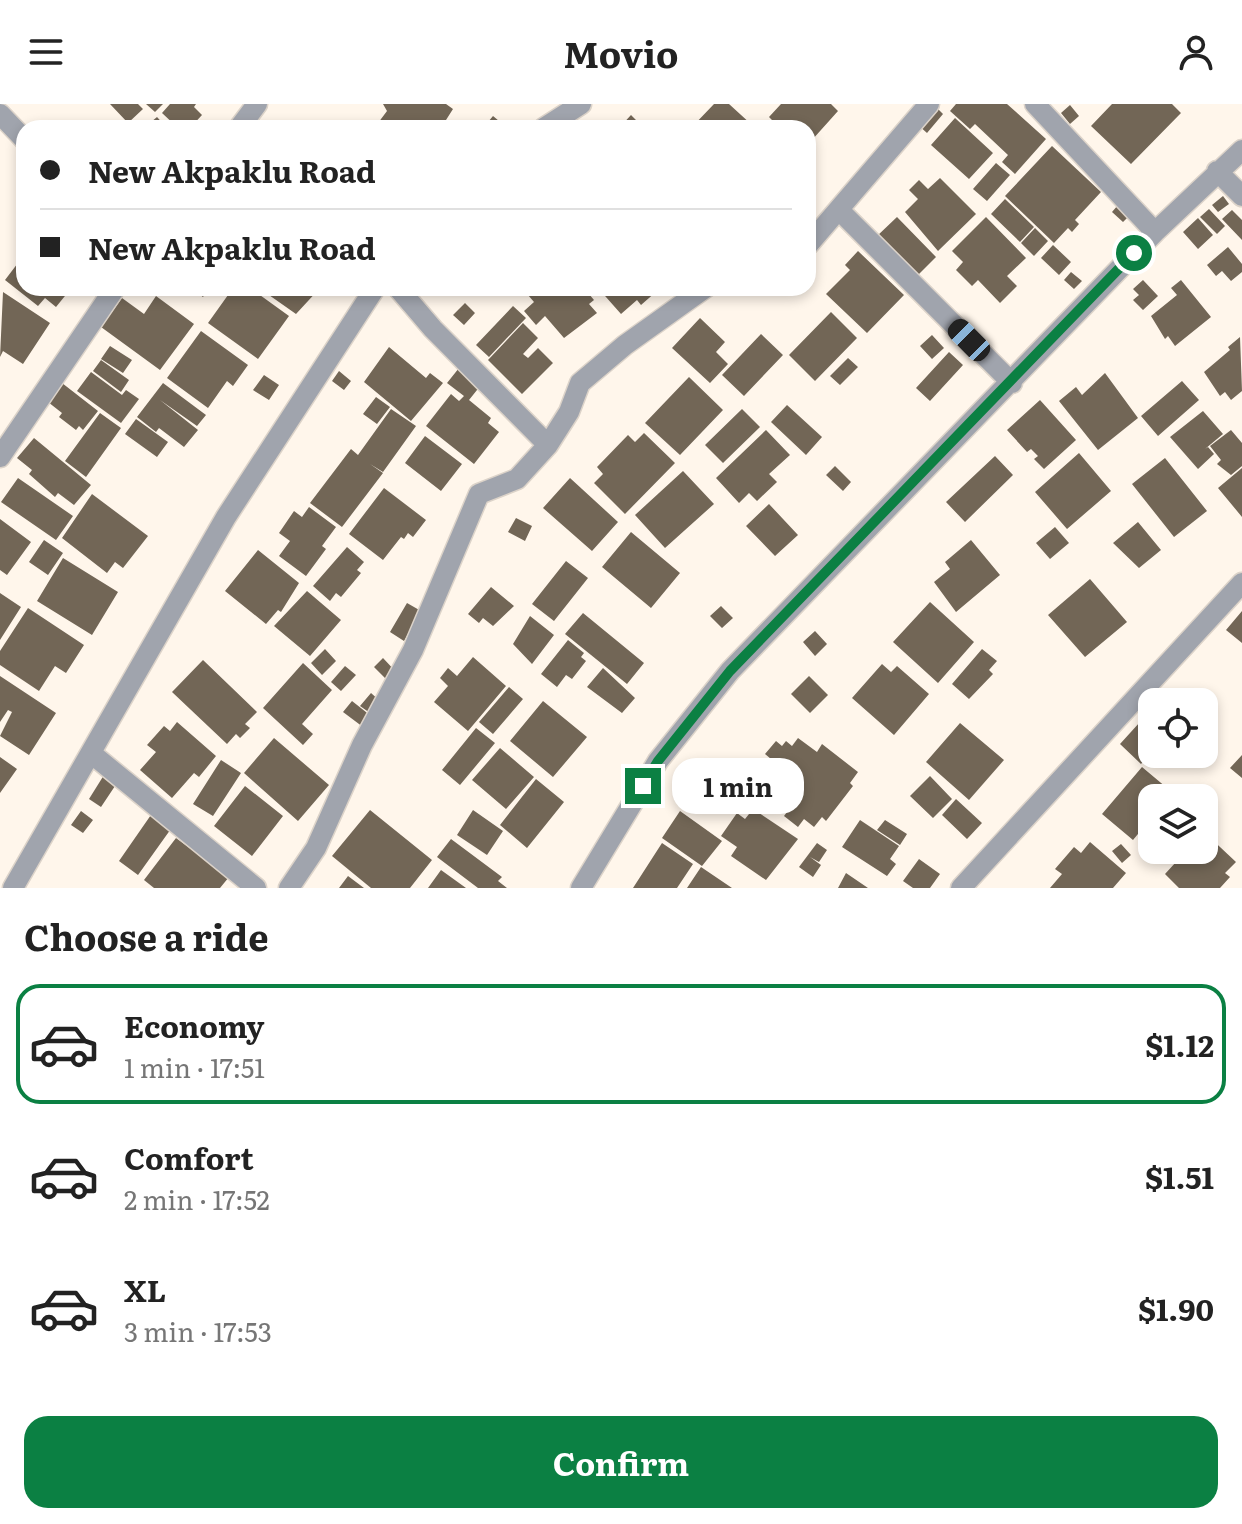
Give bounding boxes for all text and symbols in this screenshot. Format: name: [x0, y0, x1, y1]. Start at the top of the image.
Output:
text: Movio: [564, 26, 678, 79]
icon: menu: [24, 30, 68, 74]
icon: person: [1174, 30, 1218, 74]
text: New Akpaklu Road: [88, 148, 376, 192]
text: New Akpaklu Road: [88, 225, 376, 269]
route start: [1116, 235, 1152, 271]
car: [944, 315, 994, 365]
map controls: [1138, 688, 1218, 864]
button: locate: [1138, 688, 1218, 768]
callout: 1 min: [671, 758, 803, 814]
text: 1 min: [703, 766, 773, 805]
route end: [625, 768, 661, 804]
button: layers: [1138, 784, 1218, 864]
text: Choose a ride: [24, 909, 269, 962]
text: Economy: [124, 1003, 264, 1047]
icon: car: [28, 1008, 100, 1080]
text: $1.12: [1145, 1022, 1214, 1066]
text: 1 min · 17:51: [124, 1047, 265, 1086]
text: Comfort: [124, 1135, 254, 1179]
icon: car: [28, 1140, 100, 1212]
text: $1.51: [1145, 1154, 1214, 1198]
text: 2 min · 17:52: [124, 1179, 270, 1218]
text: XL: [124, 1267, 166, 1311]
icon: car: [28, 1272, 100, 1344]
text: $1.90: [1138, 1286, 1214, 1330]
text: 3 min · 17:53: [124, 1311, 272, 1350]
button: Confirm: [24, 1416, 1218, 1508]

